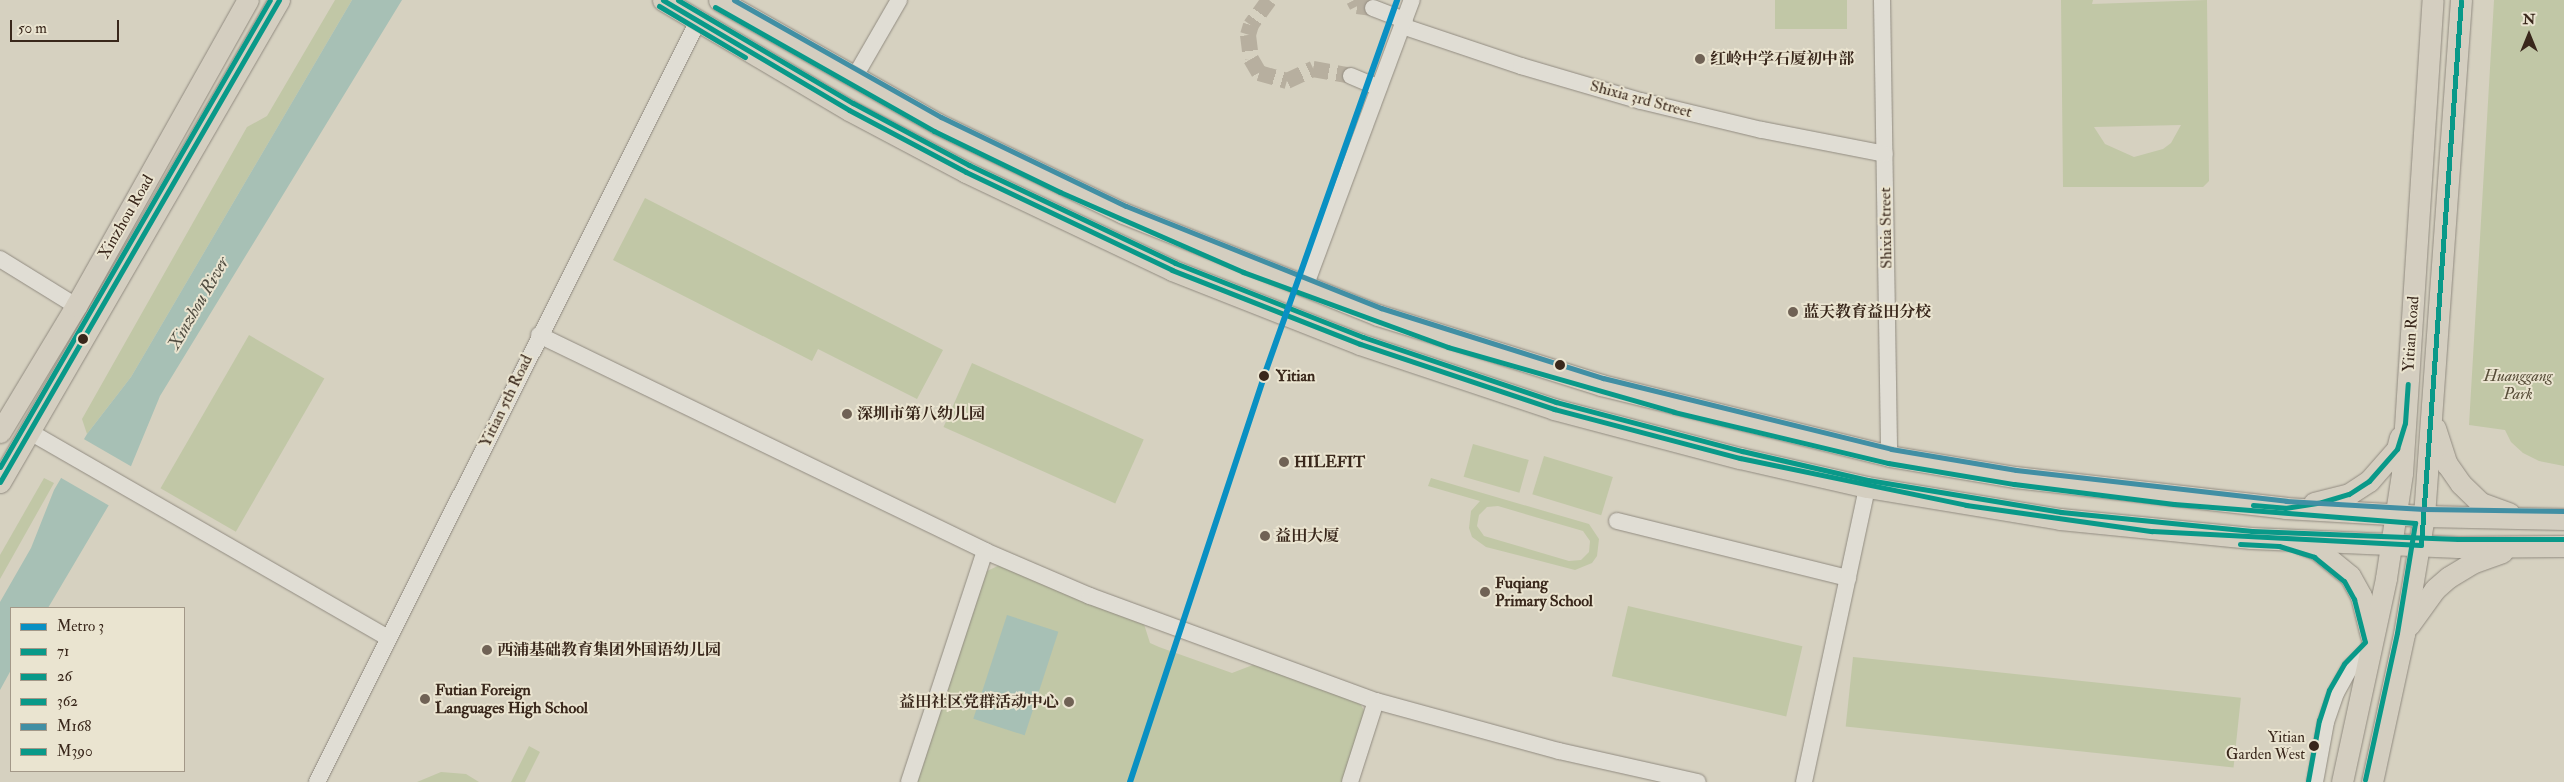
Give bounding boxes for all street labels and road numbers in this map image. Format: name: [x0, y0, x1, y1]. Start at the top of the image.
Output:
street label: Shixia 3rd Street: [1588, 76, 1694, 122]
street label: Xinzhou Road: [94, 172, 158, 262]
street label: Shixia Street: [1876, 187, 1896, 269]
street label: Yitian Road: [2399, 295, 2423, 373]
street label: Yitian 5th Road: [475, 352, 537, 450]

